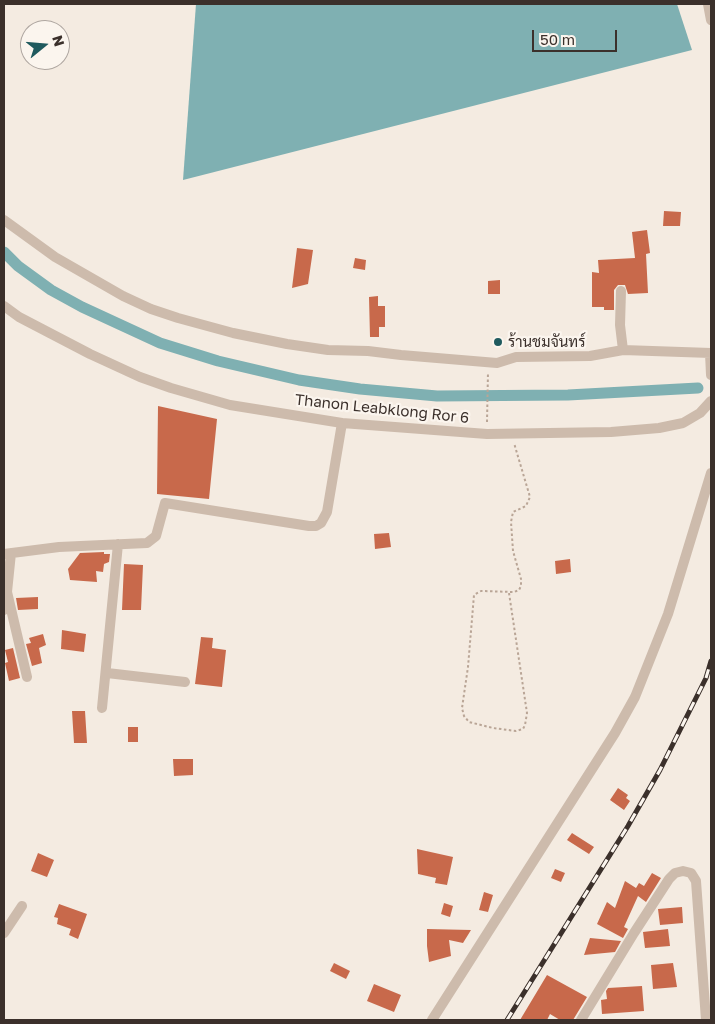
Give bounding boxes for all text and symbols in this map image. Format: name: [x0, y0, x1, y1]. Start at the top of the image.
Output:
north arrow: [20, 20, 70, 70]
scale bar: [535, 20, 620, 52]
text: 50 m: [540, 30, 575, 48]
text: N: [49, 33, 69, 48]
place label: ร้านชมจันทร์: [508, 333, 585, 351]
marker: ร้านชมจันทร์: [492, 336, 504, 348]
street label: Thanon Leabklong Ror 6: [294, 391, 470, 427]

